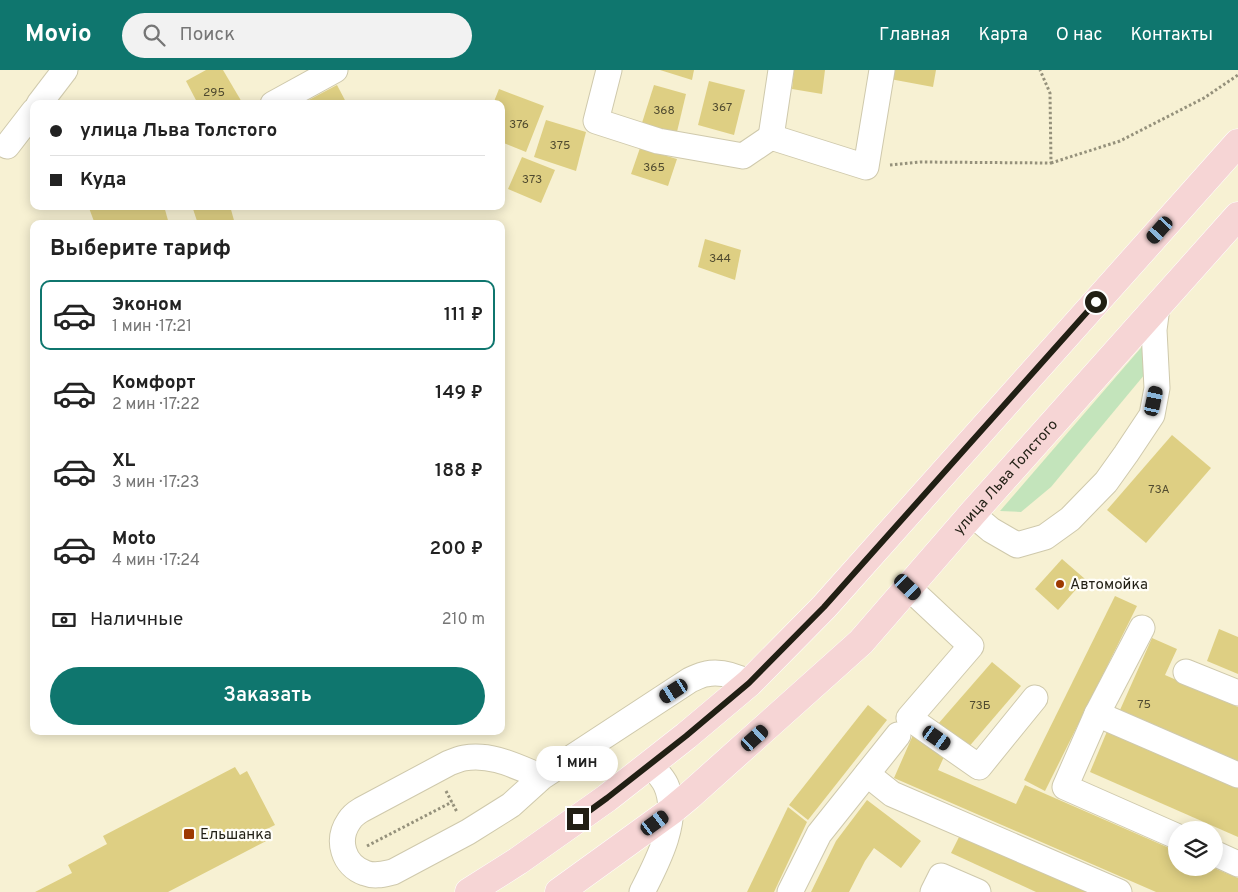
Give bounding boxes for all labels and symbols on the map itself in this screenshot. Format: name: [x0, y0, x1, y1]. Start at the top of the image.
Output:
house number: 295: [203, 85, 225, 101]
house number: 367: [712, 100, 732, 116]
house number: 368: [653, 103, 675, 119]
house number: 376: [509, 117, 529, 133]
house number: 375: [550, 138, 570, 154]
house number: 365: [643, 160, 665, 176]
house number: 373: [522, 172, 542, 188]
car: [1144, 214, 1175, 246]
house number: 344: [709, 251, 731, 267]
route start: [1085, 291, 1107, 313]
car: [1143, 385, 1164, 417]
street label: улица Льва Толстого: [950, 416, 1063, 539]
house number: 73А: [1148, 482, 1170, 498]
car: [891, 571, 924, 603]
place label: Автомойка: [1070, 576, 1148, 595]
marker: Автомойка: [1054, 578, 1066, 590]
car: [657, 677, 690, 705]
house number: 75: [1137, 697, 1151, 713]
house number: 73Б: [969, 698, 991, 714]
car: [738, 722, 771, 754]
car: [920, 723, 953, 753]
callout: 1 мин: [537, 746, 619, 782]
route end: [567, 808, 589, 830]
car: [638, 808, 671, 838]
place label: Ельшанка: [200, 826, 272, 845]
marker: Ельшанка: [182, 827, 196, 841]

